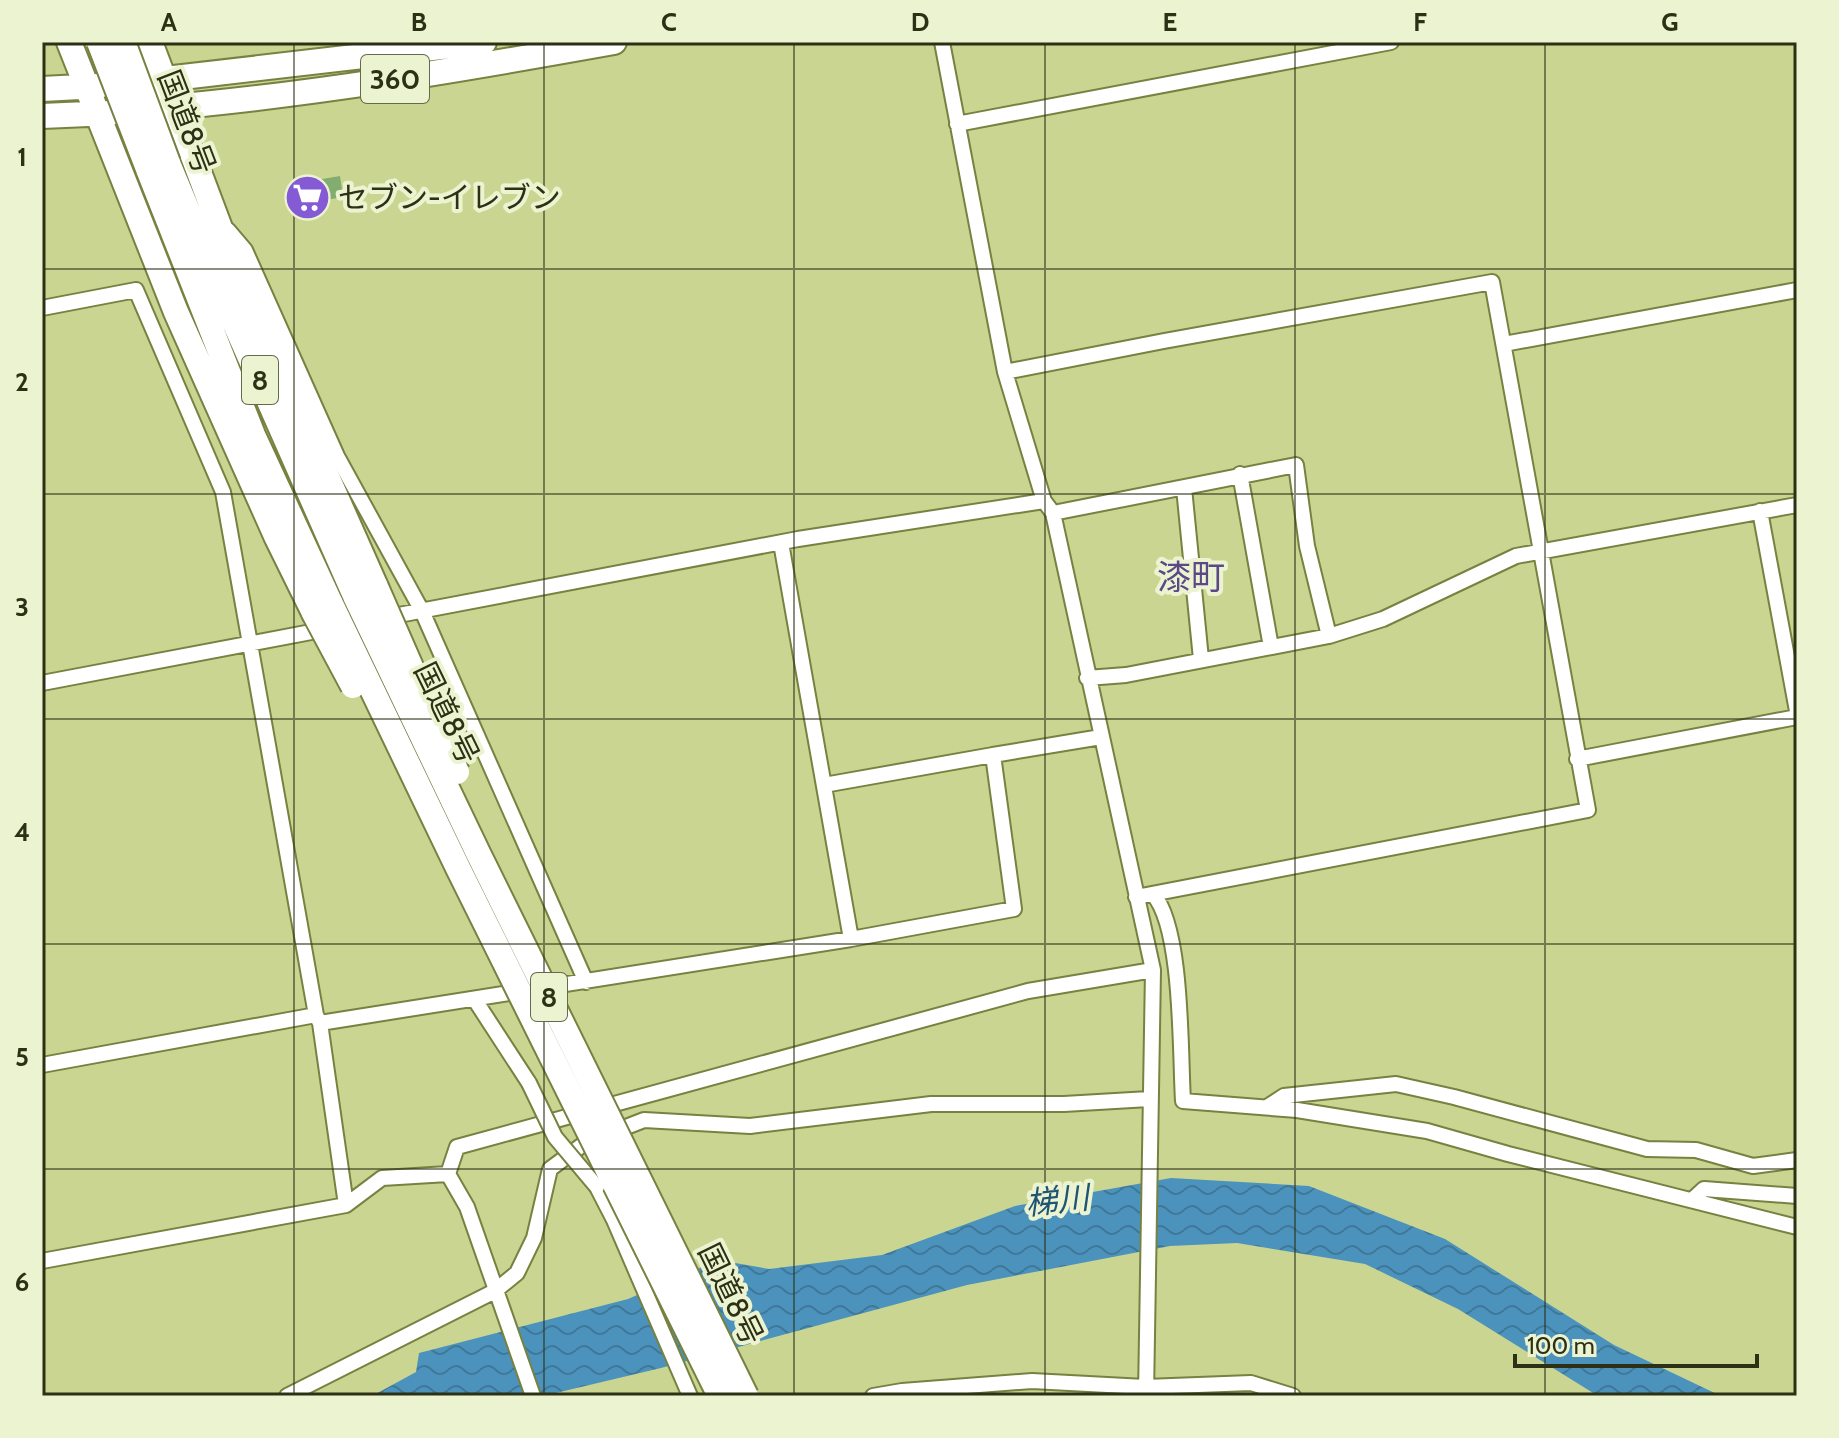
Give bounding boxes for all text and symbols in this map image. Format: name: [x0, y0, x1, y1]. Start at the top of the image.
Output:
text: A: [161, 6, 178, 38]
text: B: [411, 6, 427, 38]
text: C: [661, 6, 677, 38]
text: D: [911, 6, 929, 38]
text: E: [1163, 6, 1177, 38]
text: F: [1413, 6, 1427, 38]
text: G: [1661, 6, 1679, 38]
road number: 360: [361, 55, 429, 103]
street label: 国道8号: [150, 65, 224, 179]
text: 1: [17, 141, 27, 173]
supermarket icon: セブン-イレブン: [283, 173, 331, 221]
place label: セブン-イレブン: [338, 179, 561, 216]
road number: 8: [242, 356, 278, 404]
text: 2: [15, 366, 29, 398]
district label: 漆町: [1157, 556, 1225, 598]
text: 3: [15, 591, 29, 623]
street label: 国道8号: [407, 656, 487, 770]
text: 4: [14, 816, 30, 848]
road number: 8: [531, 973, 567, 1021]
text: 5: [15, 1041, 29, 1073]
water label: 梯川: [1023, 1177, 1094, 1223]
street label: 国道8号: [691, 1237, 771, 1351]
text: 6: [15, 1266, 29, 1298]
scale bar: [1515, 1318, 1757, 1368]
text: 100 m: [1527, 1331, 1595, 1360]

